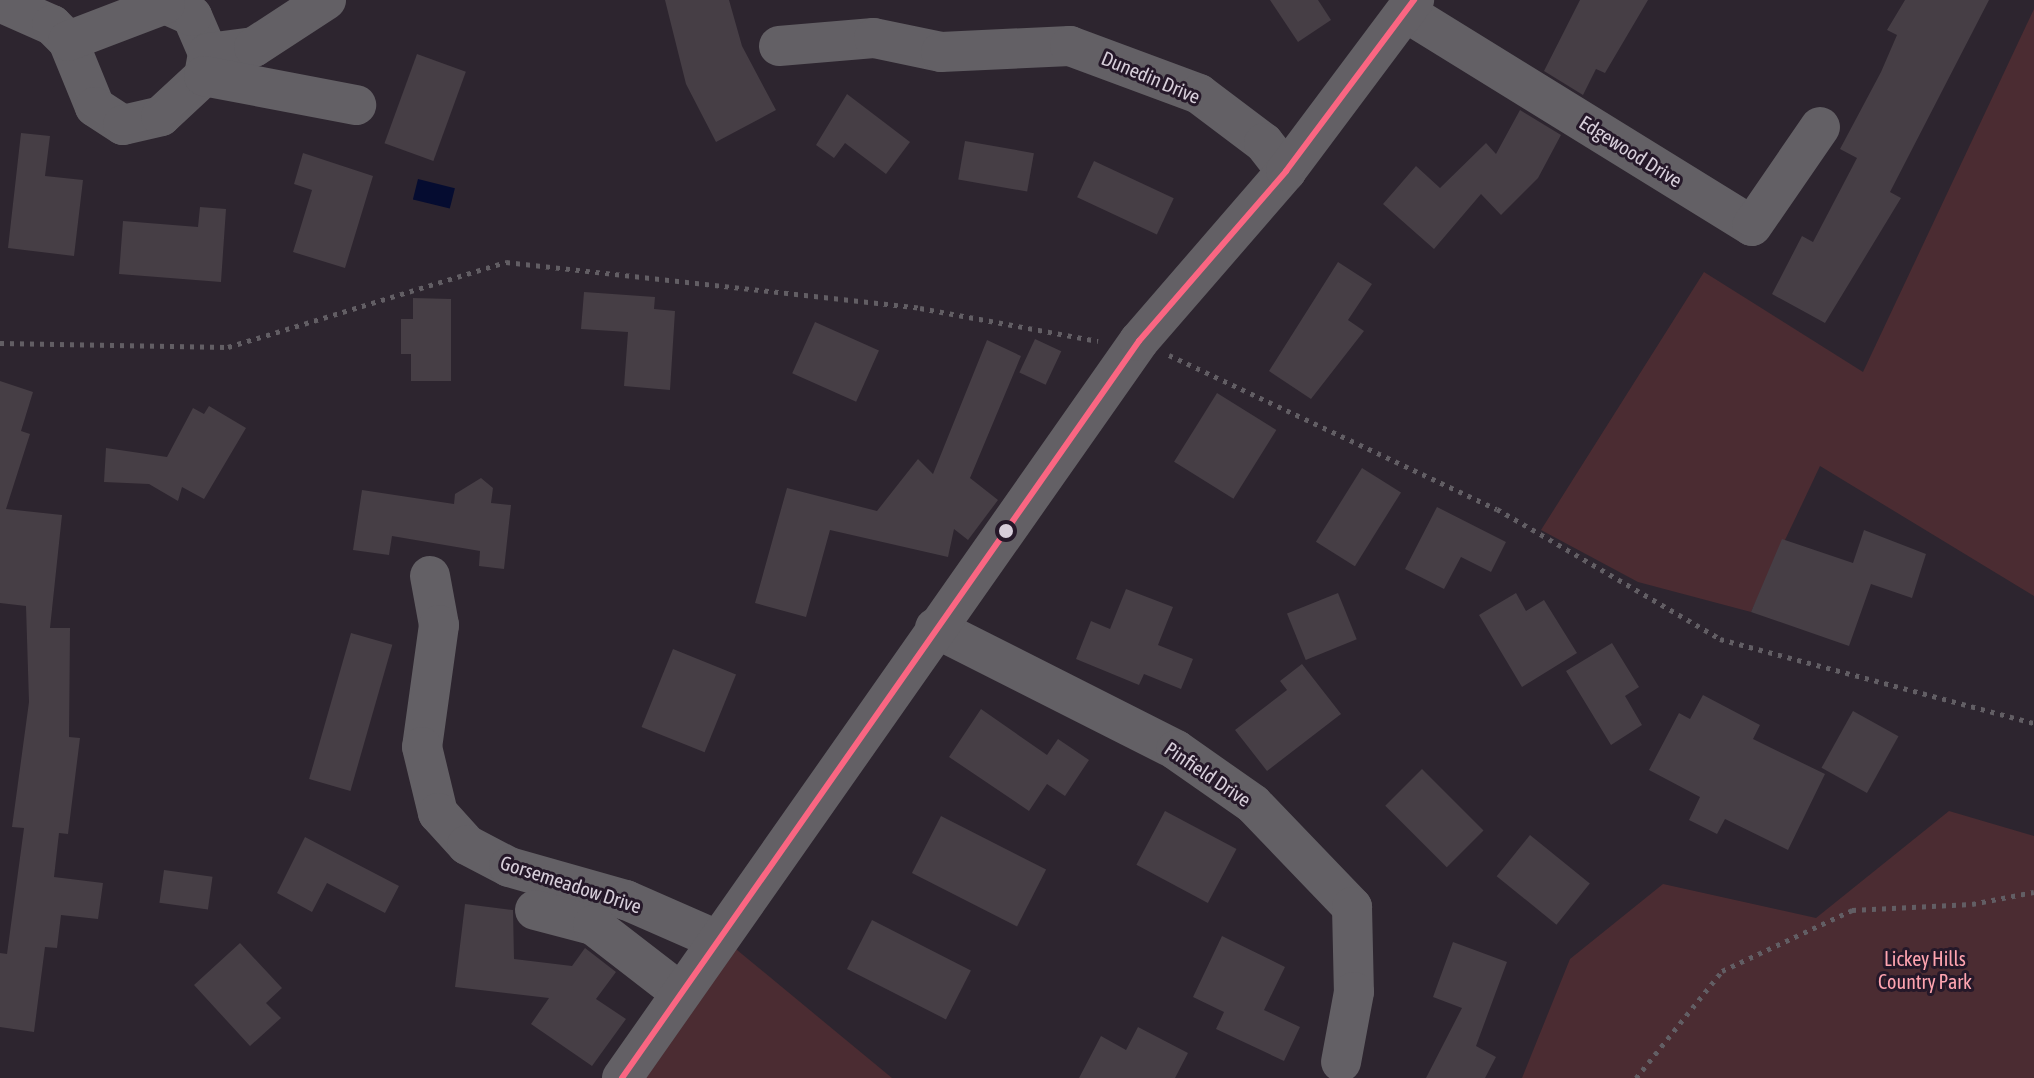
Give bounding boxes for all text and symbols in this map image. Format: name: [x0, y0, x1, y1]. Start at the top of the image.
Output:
street label: Dunedin Drive: [1098, 45, 1204, 109]
street label: Edgewood Drive: [1575, 110, 1687, 192]
unlabelled marker: [998, 523, 1014, 539]
street label: Pinfield Drive: [1160, 736, 1256, 812]
street label: Gorsemeadow Drive: [497, 850, 645, 918]
park label: Lickey Hills Country Park: [1878, 946, 1972, 993]

